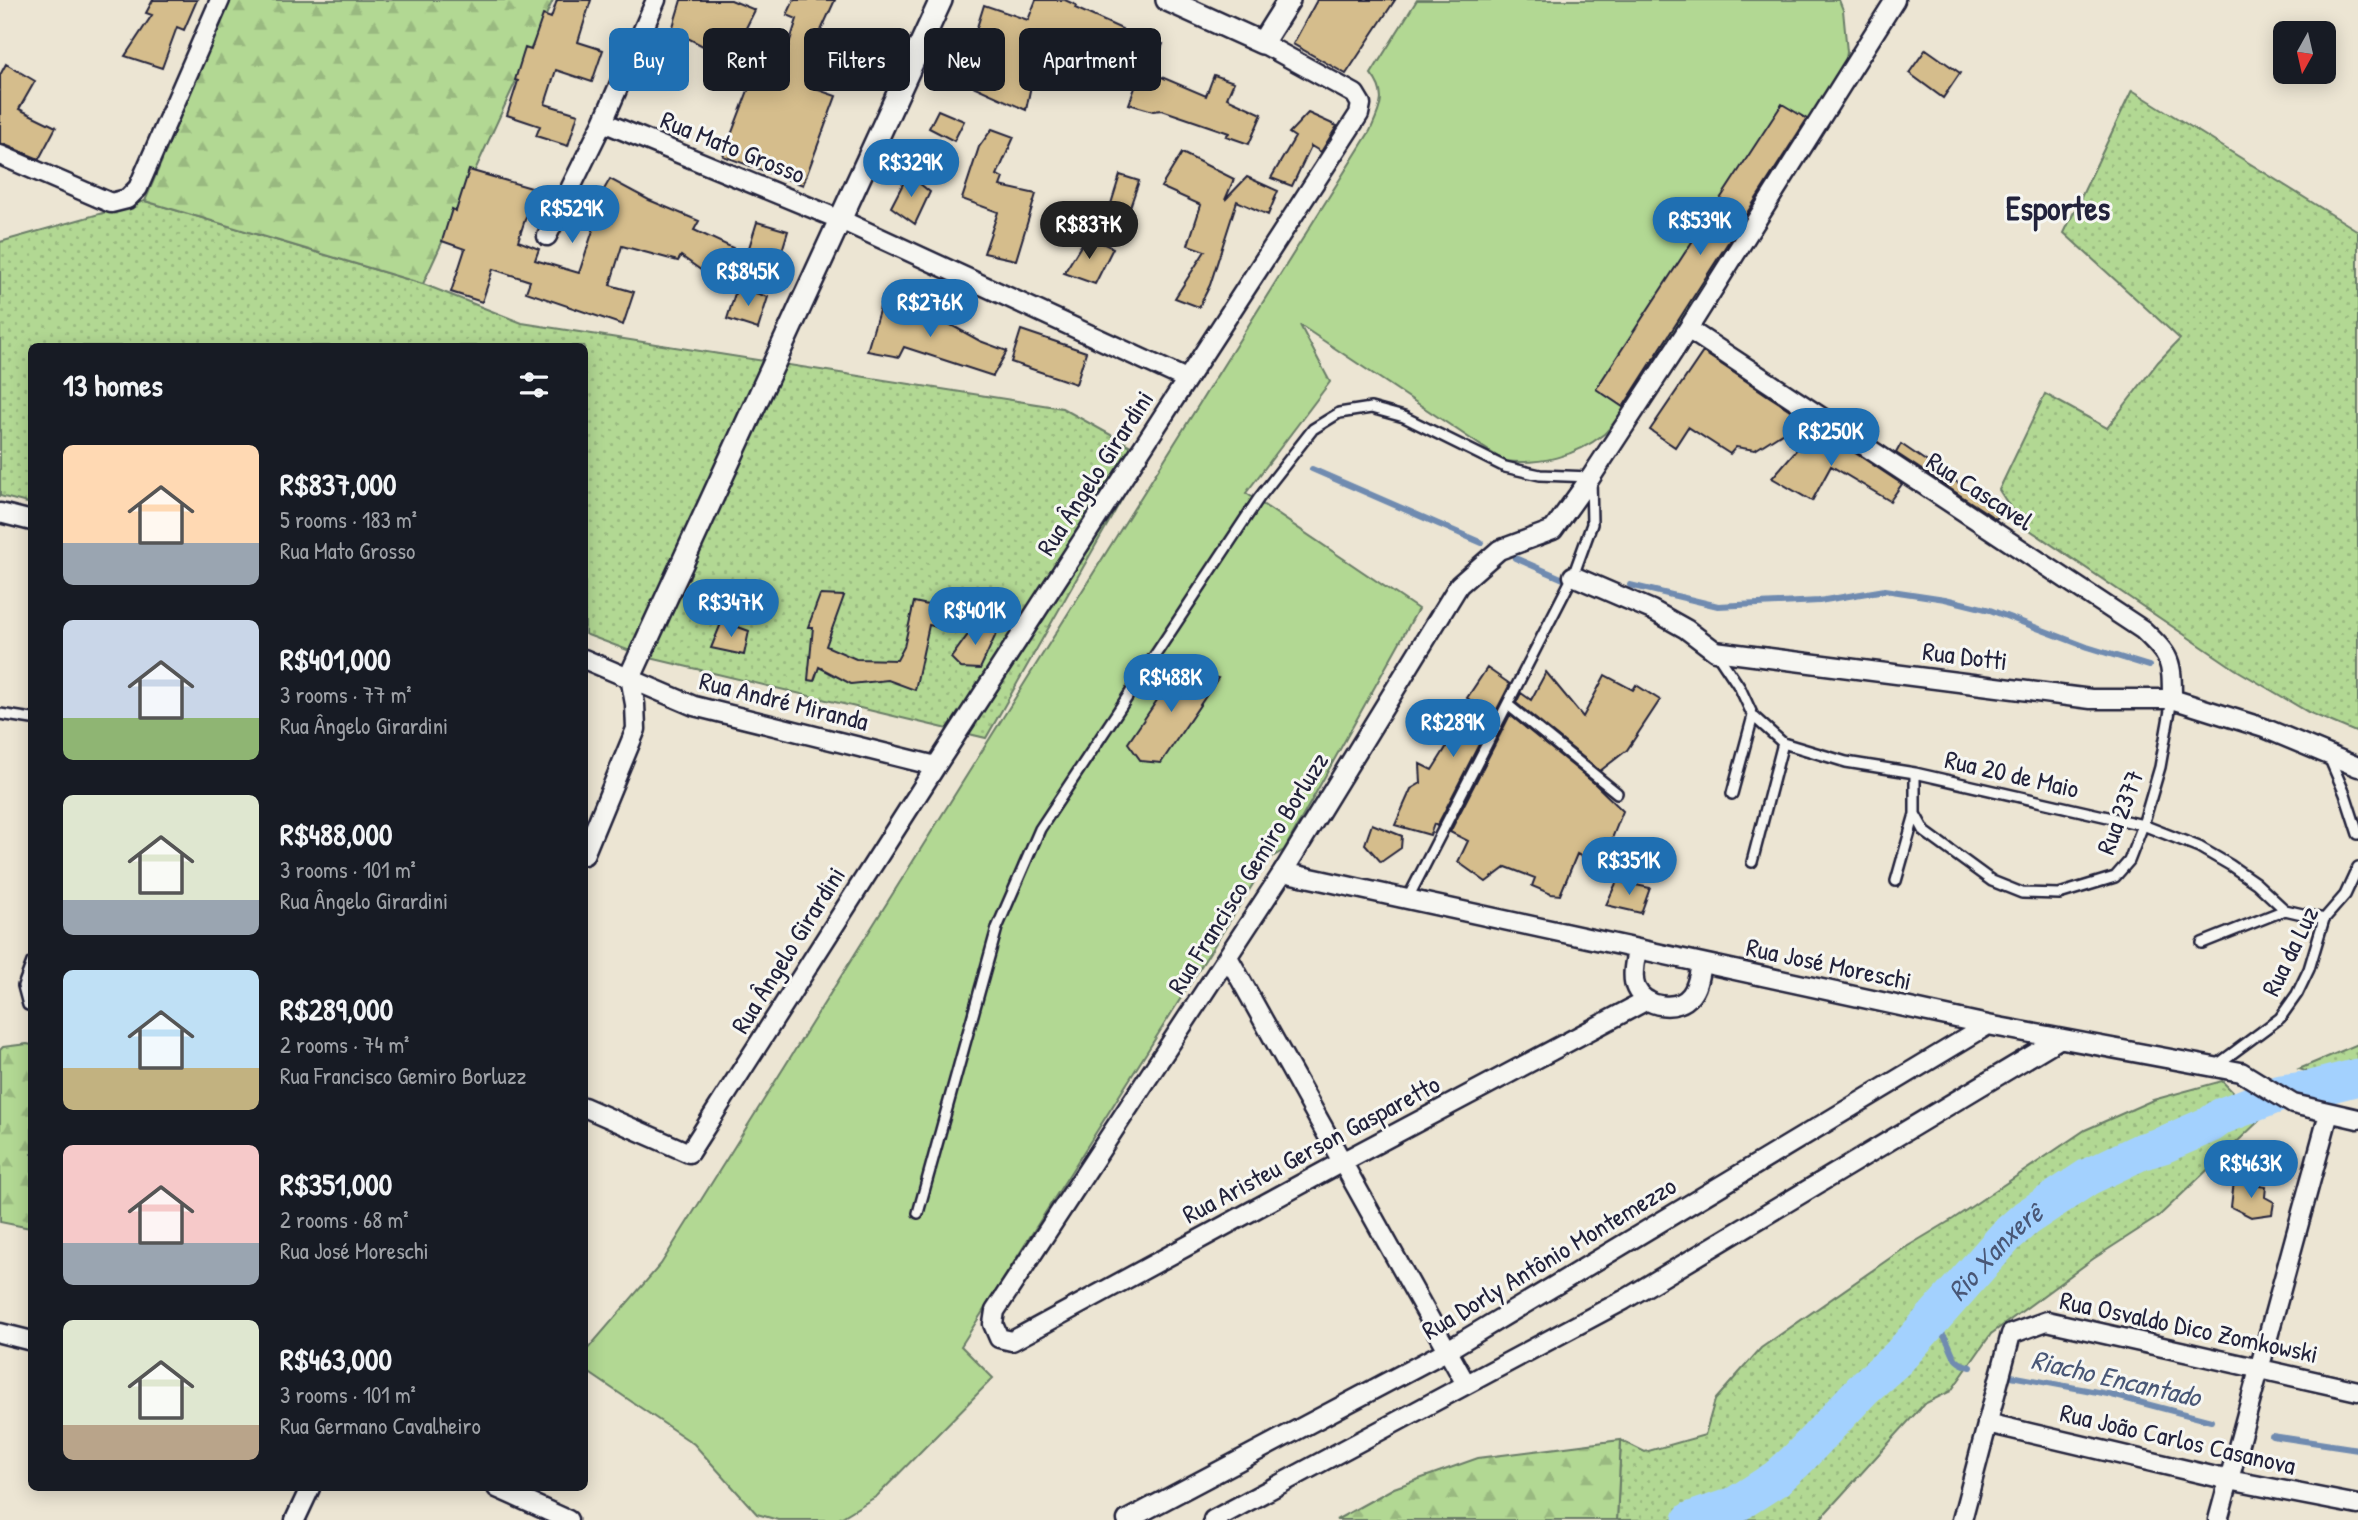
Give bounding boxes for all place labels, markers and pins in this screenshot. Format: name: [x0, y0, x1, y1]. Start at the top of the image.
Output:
pin: R$329K: [854, 140, 968, 199]
pin: R$529K: [515, 186, 629, 245]
pin: R$539K: [1643, 198, 1757, 257]
pin: R$837K: [1032, 202, 1146, 261]
pin: R$845K: [691, 248, 805, 308]
pin: R$276K: [873, 280, 987, 339]
pin: R$250K: [1774, 408, 1888, 468]
pin: R$347K: [674, 580, 788, 639]
pin: R$401K: [918, 588, 1032, 647]
pin: R$488K: [1114, 654, 1228, 714]
pin: R$289K: [1396, 700, 1510, 759]
pin: R$351K: [1572, 838, 1686, 897]
pin: R$463K: [2194, 1140, 2308, 1200]

